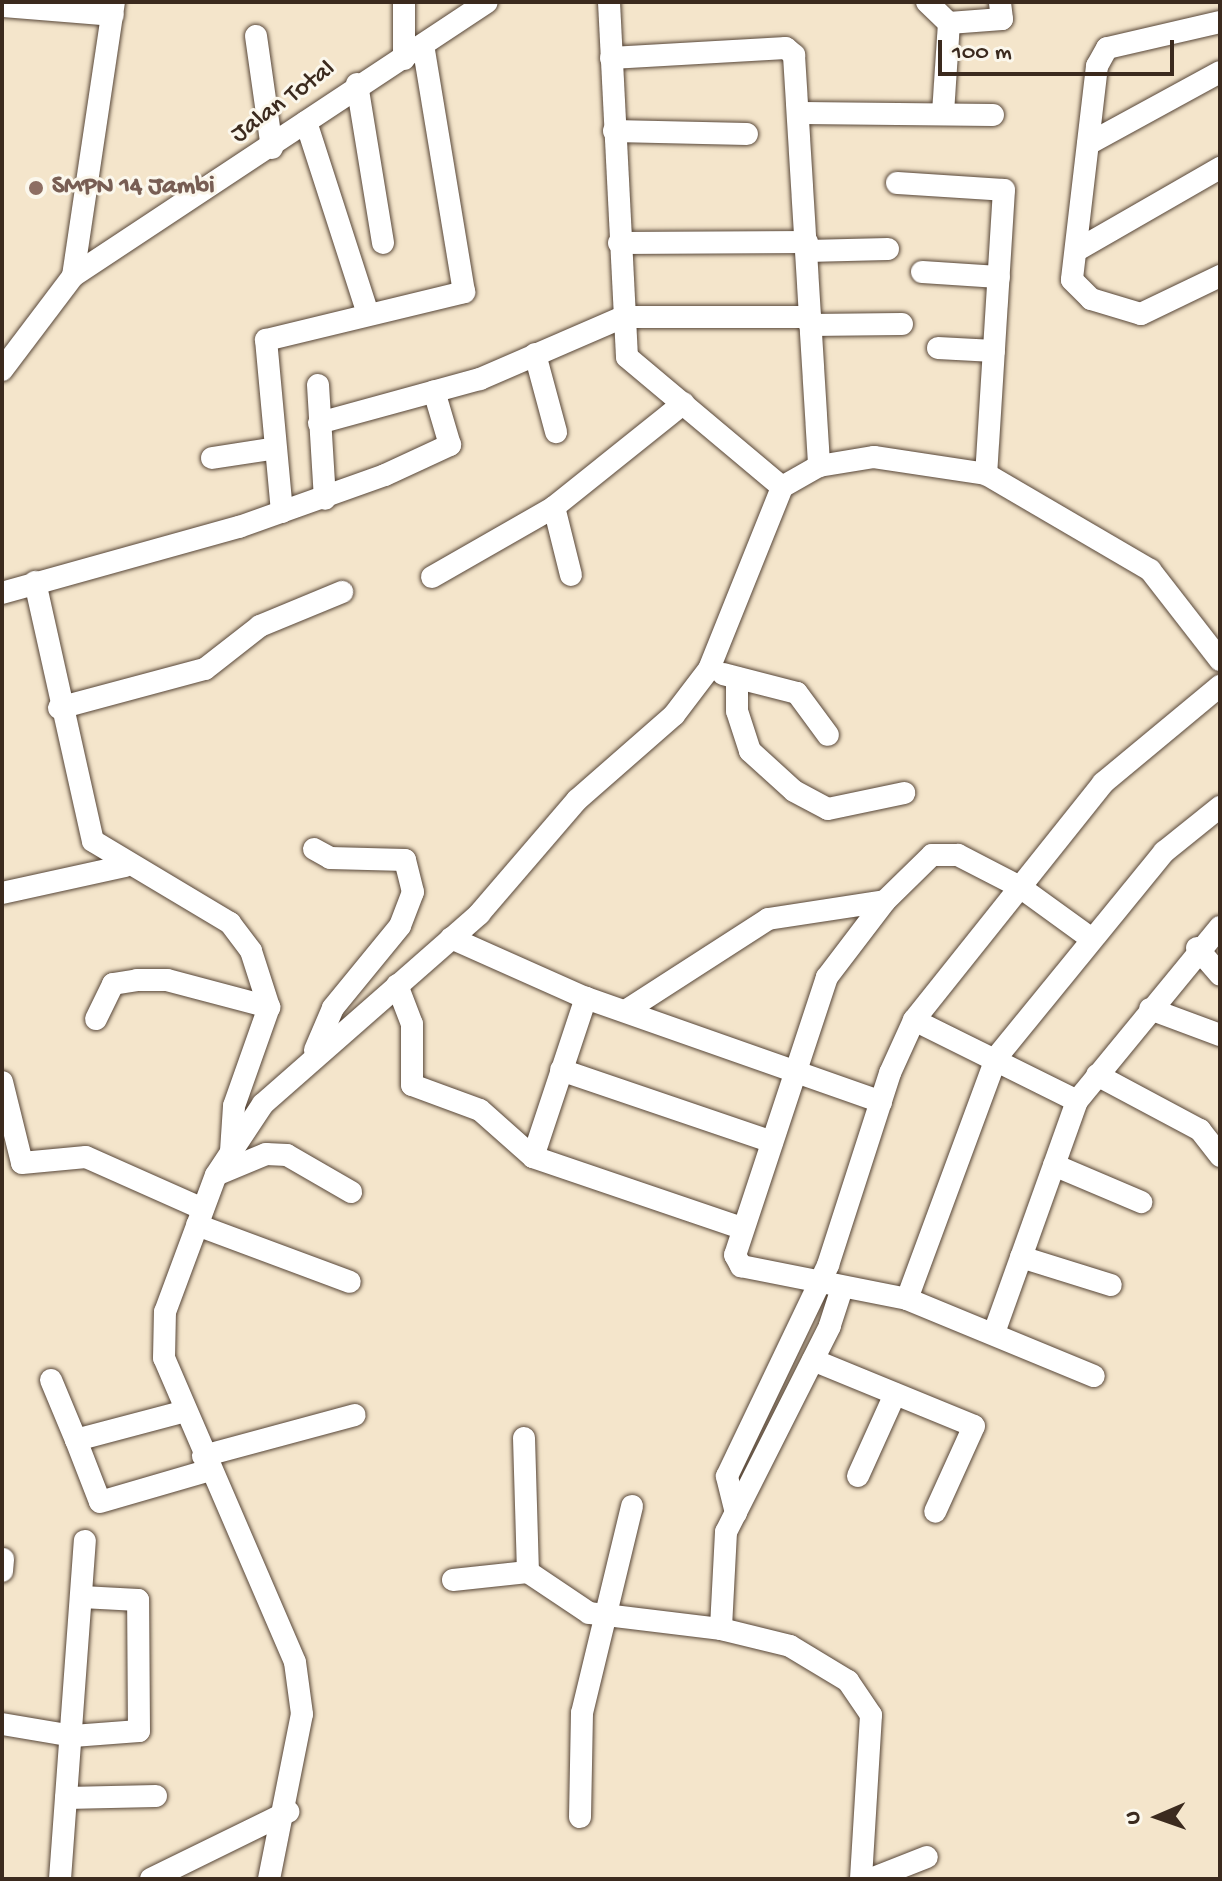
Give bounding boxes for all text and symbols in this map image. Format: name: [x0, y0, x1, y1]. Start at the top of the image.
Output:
scale bar: [942, 24, 1178, 74]
text: 100 m: [952, 39, 1012, 68]
street label: Jalan Total: [226, 55, 342, 151]
place label: SMPN 14 Jambi: [52, 172, 215, 204]
marker: SMPN 14 Jambi: [27, 179, 45, 197]
north arrow: [1118, 1777, 1198, 1857]
text: U: [1121, 1811, 1147, 1825]

